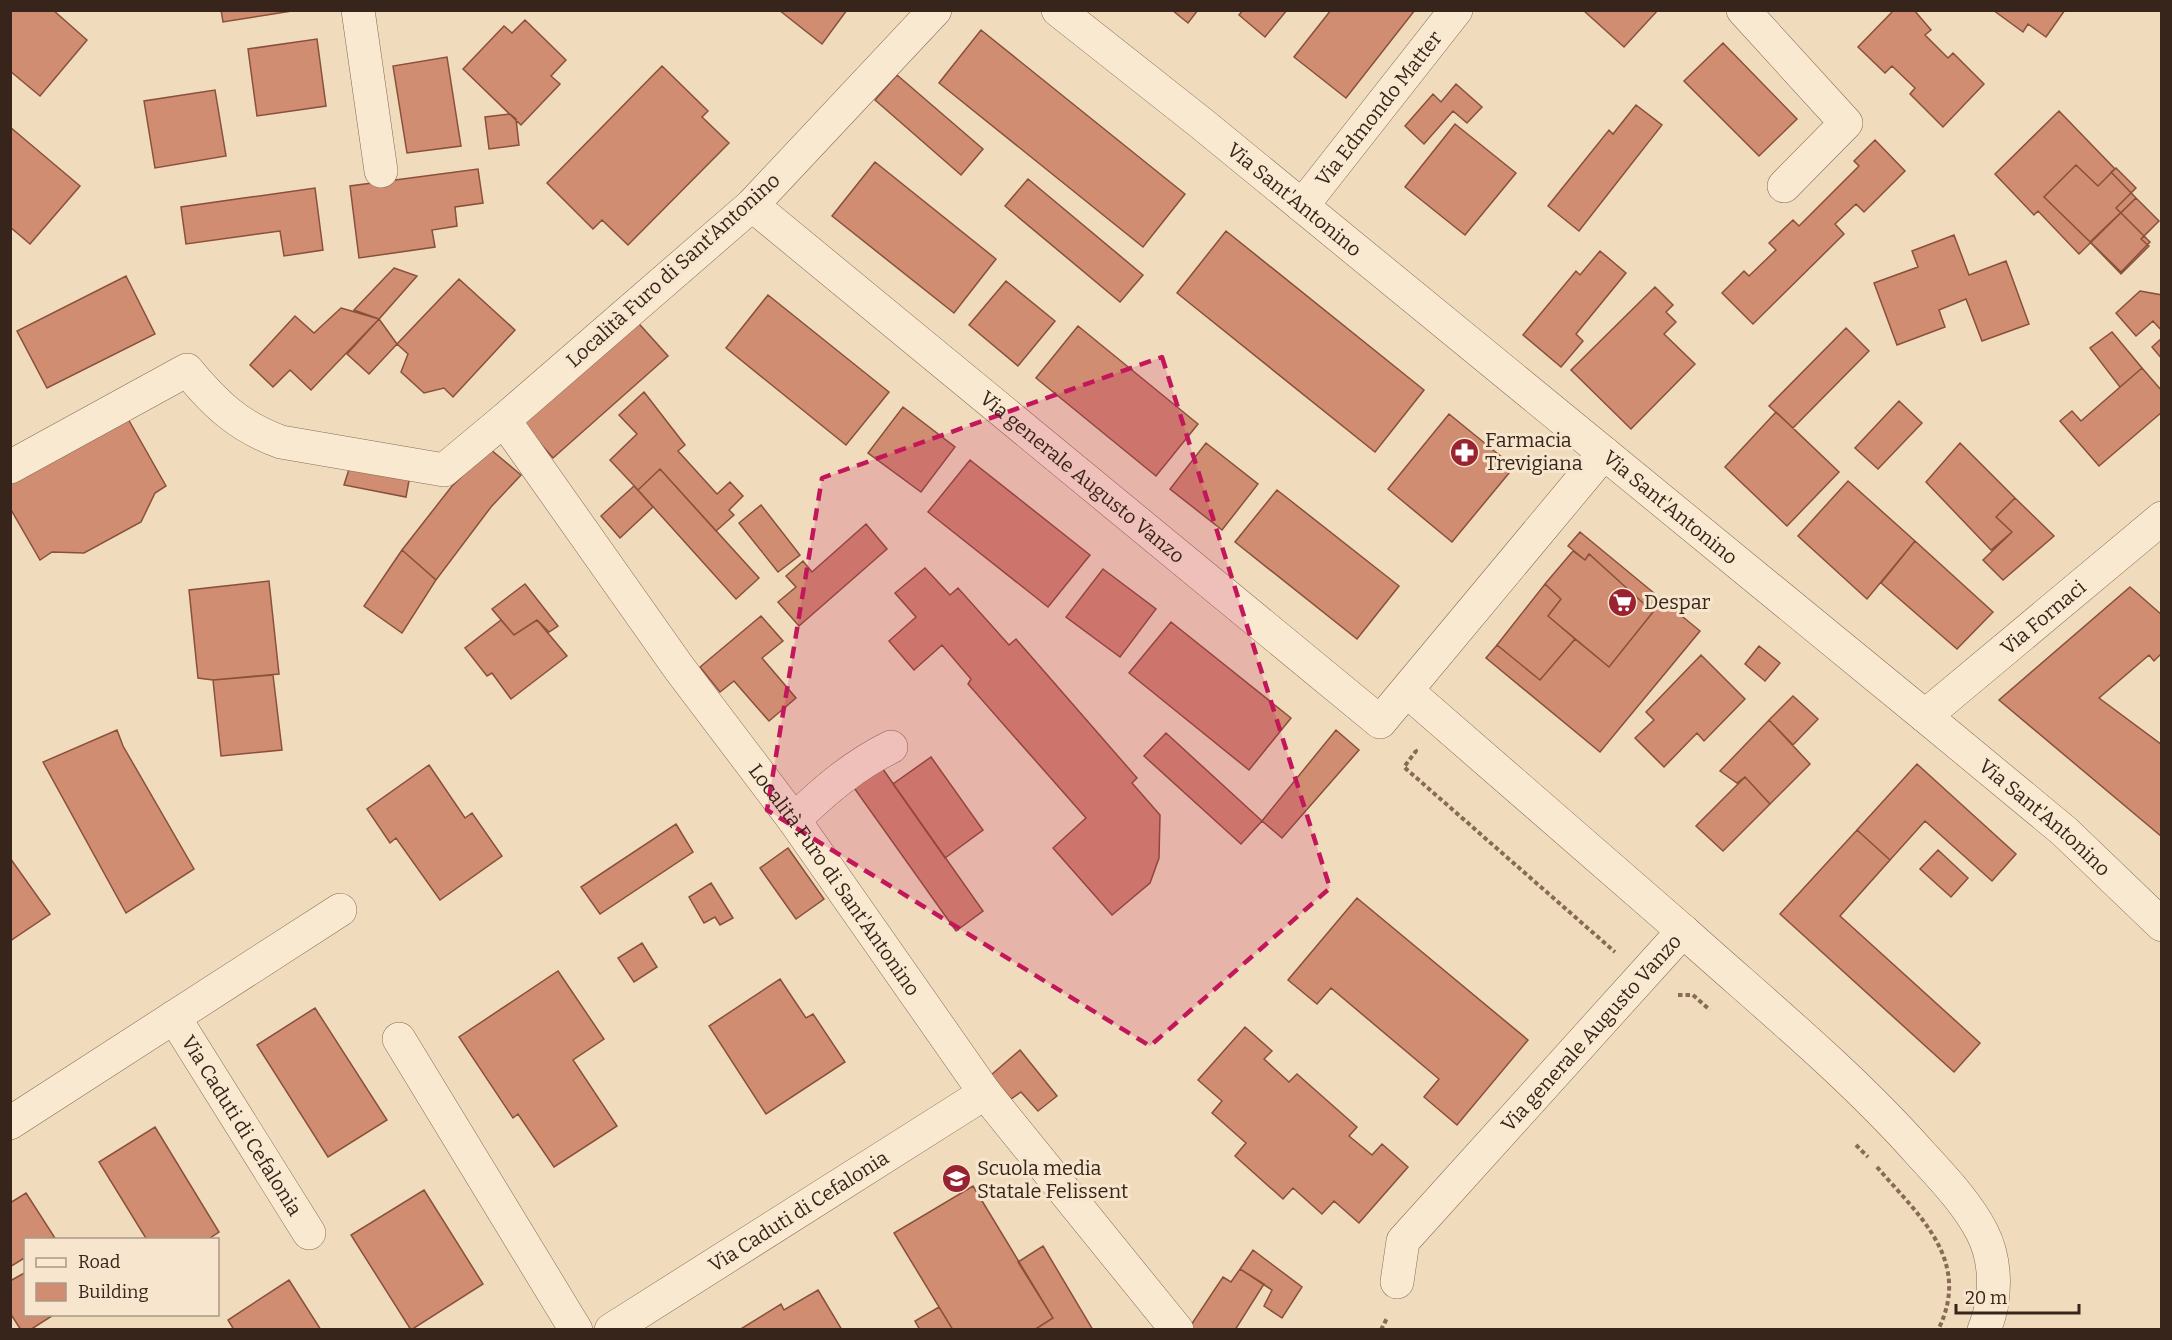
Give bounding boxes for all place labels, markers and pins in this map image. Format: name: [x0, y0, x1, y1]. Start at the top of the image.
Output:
place label: Farmacia Trevigiana: [1485, 428, 1583, 475]
pharmacy icon: Farmacia Trevigiana: [1448, 436, 1480, 468]
supermarket icon: Despar: [1607, 586, 1639, 618]
place label: Despar: [1644, 590, 1711, 614]
place label: Scuola media Statale Felissent: [977, 1156, 1128, 1203]
school or university icon: Scuola media Statale Felissent: [940, 1163, 972, 1195]

